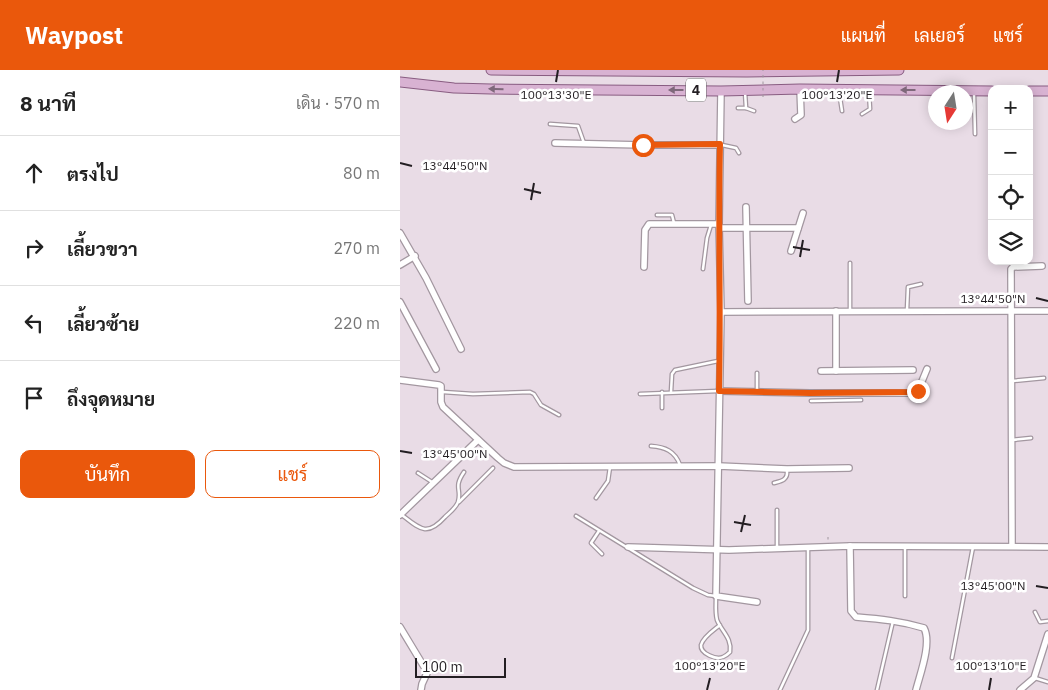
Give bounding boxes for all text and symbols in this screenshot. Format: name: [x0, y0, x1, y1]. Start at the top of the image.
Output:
text: Waypost: [25, 19, 123, 51]
text: แผนที่: [841, 24, 886, 47]
text: เลเยอร์: [914, 24, 965, 47]
text: แชร์: [993, 24, 1023, 47]
road number: 4: [686, 78, 706, 102]
one-way arrow: [487, 85, 503, 93]
north arrow: [928, 85, 973, 130]
map controls: [988, 85, 1033, 265]
button: +: [988, 85, 1033, 130]
one-way arrow: [667, 86, 683, 94]
one-way arrow: [900, 86, 916, 94]
text: 100°13'30"E: [521, 87, 591, 102]
text: 100°13'20"E: [802, 87, 872, 102]
text: 8 นาที: [20, 89, 76, 117]
text: เดิน · 570 m: [296, 93, 380, 113]
button: −: [988, 130, 1033, 175]
route start: [632, 134, 655, 157]
text: 13°44'50"N: [422, 158, 488, 173]
icon: ahead: [20, 159, 48, 187]
text: ตรงไป: [67, 162, 119, 186]
text: 80 m: [343, 163, 380, 183]
button: locate: [988, 175, 1033, 220]
button: layers: [988, 220, 1033, 265]
icon: right: [20, 234, 48, 262]
text: เลี้ยวขวา: [67, 237, 138, 261]
text: 270 m: [333, 238, 380, 258]
text: 13°44'50"N: [960, 291, 1026, 306]
icon: left: [20, 309, 48, 337]
text: เลี้ยวซ้าย: [67, 312, 139, 336]
text: 220 m: [333, 313, 380, 333]
route end: [907, 380, 930, 403]
icon: arrive: [20, 384, 48, 412]
text: ถึงจุดหมาย: [67, 387, 155, 411]
text: 13°45'00"N: [422, 446, 488, 461]
button: บันทึก: [20, 450, 195, 498]
button: แชร์: [205, 450, 380, 498]
text: 13°45'00"N: [960, 578, 1026, 593]
scale bar: [415, 655, 506, 678]
text: 100 m: [422, 658, 463, 676]
text: 100°13'20"E: [675, 658, 745, 673]
text: 100°13'10"E: [956, 658, 1026, 673]

